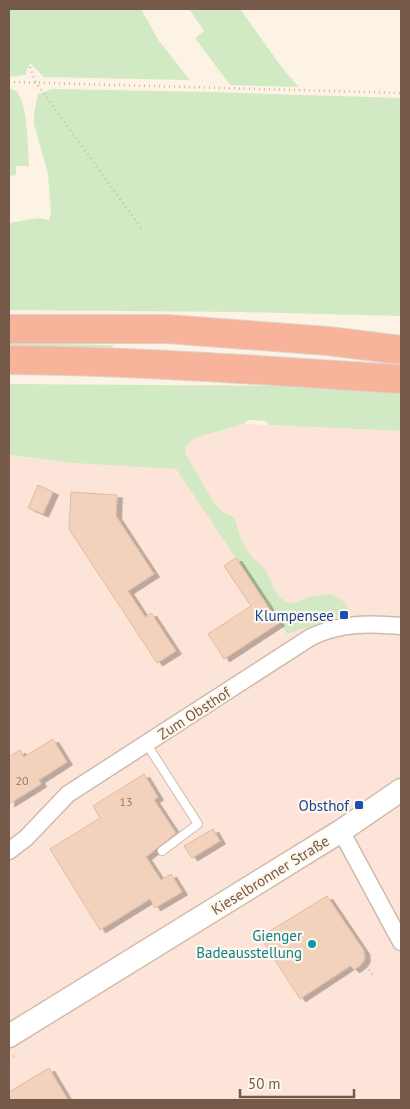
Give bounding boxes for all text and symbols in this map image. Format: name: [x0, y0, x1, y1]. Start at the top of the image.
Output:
place label: Klumpensee: [255, 606, 334, 625]
marker: Klumpensee: [338, 609, 350, 621]
street label: Zum Obsthof: [154, 682, 235, 743]
house number: 20: [15, 773, 29, 788]
house number: 13: [119, 794, 133, 809]
place label: Obsthof: [298, 796, 350, 815]
marker: Obsthof: [353, 799, 365, 811]
street label: Kieselbronner Straße: [207, 831, 333, 919]
place label: Gienger Badeausstellung: [196, 926, 302, 962]
marker: Gienger Badeausstellung: [306, 938, 318, 950]
scale bar: [240, 1066, 354, 1098]
text: 50 m: [248, 1074, 281, 1093]

